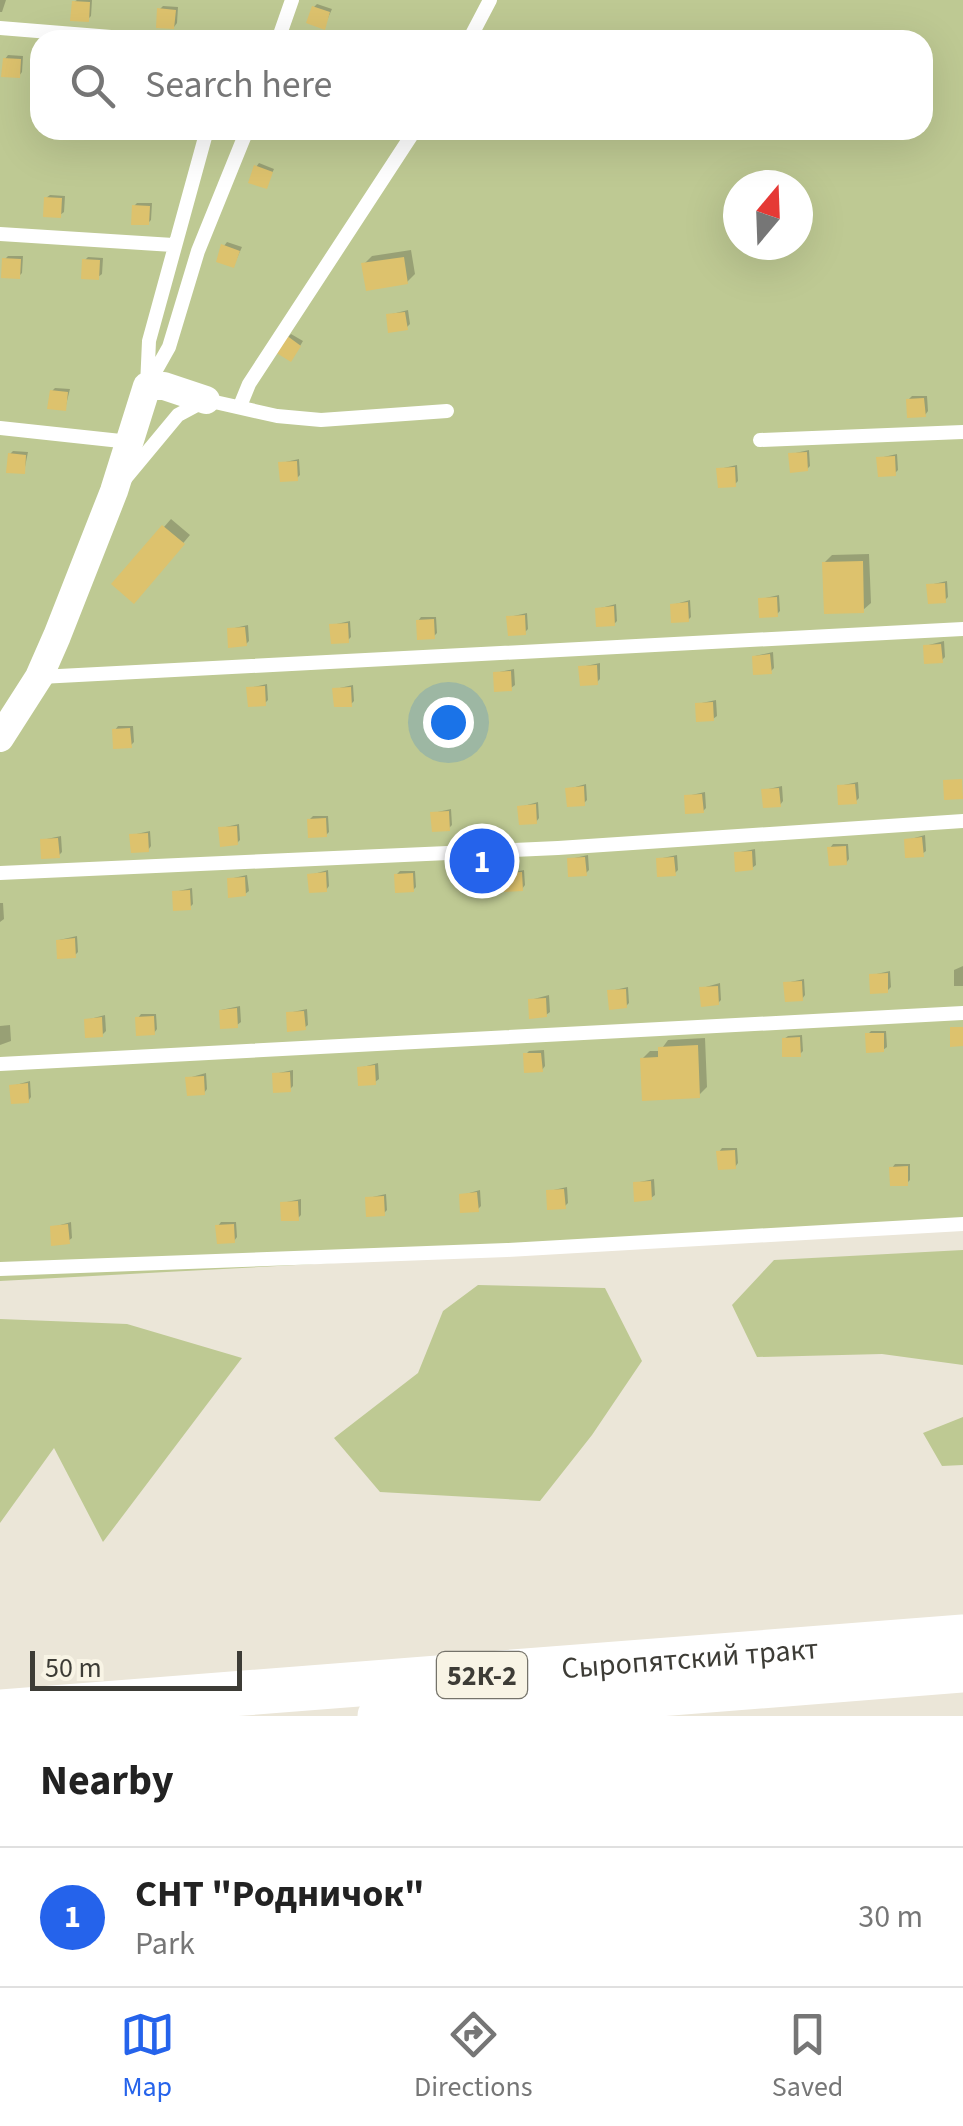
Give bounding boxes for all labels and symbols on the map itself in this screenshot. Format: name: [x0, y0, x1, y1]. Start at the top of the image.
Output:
north arrow: [723, 170, 813, 260]
your location: [423, 697, 474, 748]
pin: 1: [450, 824, 514, 898]
street label: Сыропятский тракт: [560, 1627, 820, 1690]
scale bar: [30, 1646, 242, 1690]
road number: 52К-2: [437, 1652, 527, 1698]

